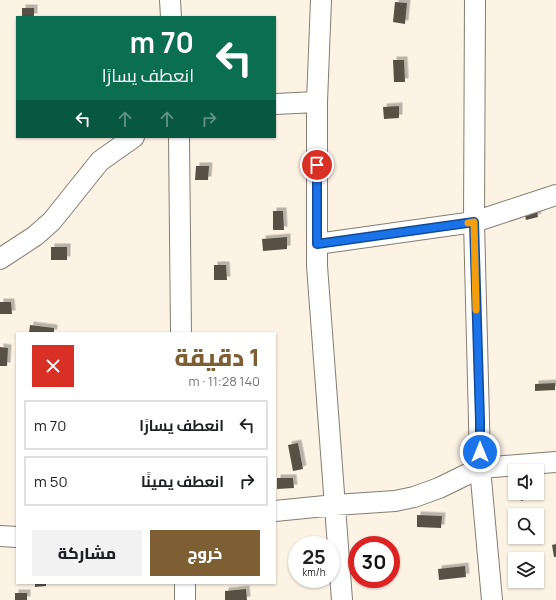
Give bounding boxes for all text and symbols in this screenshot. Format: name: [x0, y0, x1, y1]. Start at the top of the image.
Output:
text: 70 m: [130, 23, 194, 61]
icon: left: [208, 32, 260, 84]
text: انعطف يسارًا: [102, 63, 194, 87]
icon: left: [72, 108, 94, 130]
icon: ahead: [114, 108, 136, 130]
icon: ahead: [156, 108, 178, 130]
icon: right: [198, 108, 220, 130]
pin: [300, 148, 334, 182]
icon: arrive: [306, 154, 328, 176]
text: 1 دقيقة: [175, 340, 260, 373]
button: close: [32, 345, 74, 387]
text: 140 m · 11:28: [189, 372, 260, 390]
icon: left: [236, 414, 258, 436]
text: 70 m: [34, 415, 66, 436]
text: انعطف يسارًا: [139, 415, 224, 436]
position arrow: [459, 431, 501, 473]
map controls: [508, 464, 544, 588]
button: sound: [508, 464, 544, 500]
icon: right: [236, 470, 258, 492]
text: 50 m: [34, 471, 68, 492]
text: انعطف يمينًا: [141, 471, 224, 492]
button: search: [508, 508, 544, 544]
button: مشاركة: [32, 530, 142, 576]
button: خروج: [150, 530, 260, 576]
speed limit sign: 30: [348, 536, 400, 588]
text: 25: [302, 543, 326, 570]
button: layers: [508, 552, 544, 588]
text: km/h: [302, 565, 326, 579]

